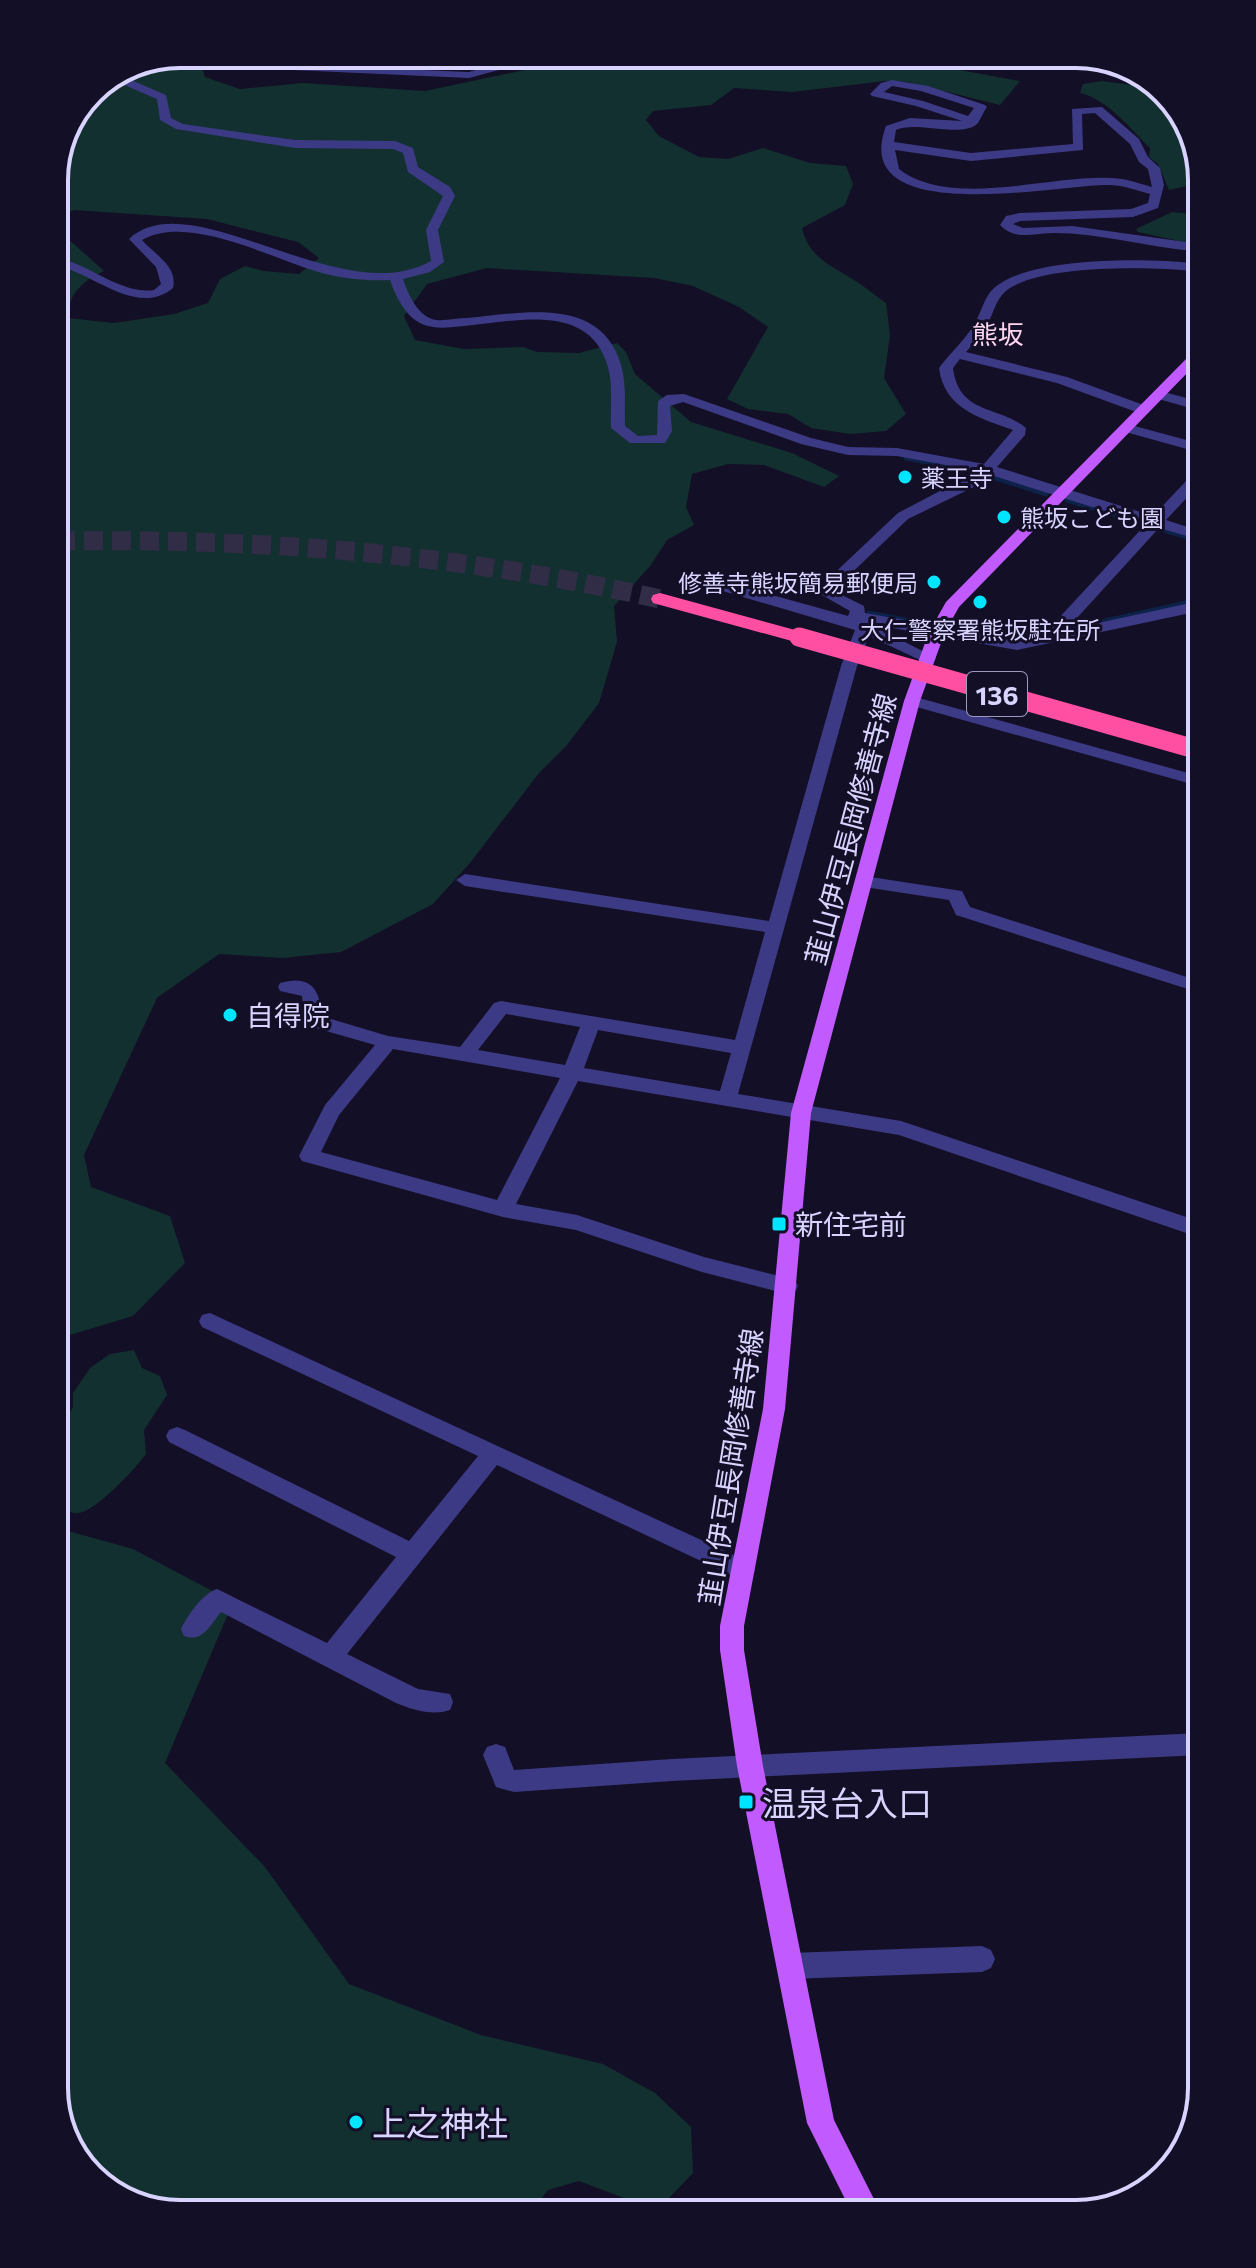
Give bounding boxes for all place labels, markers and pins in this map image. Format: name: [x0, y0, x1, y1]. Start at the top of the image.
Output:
place label: 薬王寺: [921, 463, 993, 492]
marker: 薬王寺: [896, 468, 914, 486]
place label: 熊坂こども園: [1020, 503, 1164, 532]
marker: 熊坂こども園: [995, 508, 1013, 526]
place label: 修善寺熊坂簡易郵便局: [678, 568, 918, 597]
marker: 修善寺熊坂簡易郵便局: [925, 573, 943, 591]
marker: 大仁警察署熊坂駐在所: [971, 593, 989, 611]
place label: 大仁警察署熊坂駐在所: [860, 615, 1100, 644]
place label: 自得院: [246, 998, 330, 1032]
marker: 自得院: [221, 1006, 239, 1024]
place label: 新住宅前: [795, 1207, 907, 1241]
marker: 新住宅前: [770, 1215, 788, 1233]
place label: 温泉台入口: [762, 1781, 932, 1823]
marker: 温泉台入口: [737, 1793, 755, 1811]
place label: 上之神社: [372, 2101, 508, 2143]
marker: 上之神社: [347, 2113, 365, 2131]

